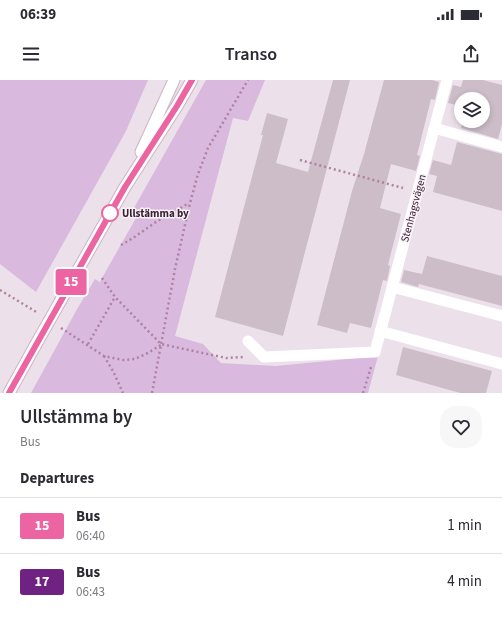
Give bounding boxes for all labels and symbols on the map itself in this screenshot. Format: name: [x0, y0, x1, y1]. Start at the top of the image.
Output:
street label: Stenhagsvägen: [397, 173, 430, 244]
marker: Ullstämma by: [101, 204, 119, 222]
place label: Ullstämma by: [122, 206, 189, 221]
line badge: 15: [53, 269, 89, 295]

